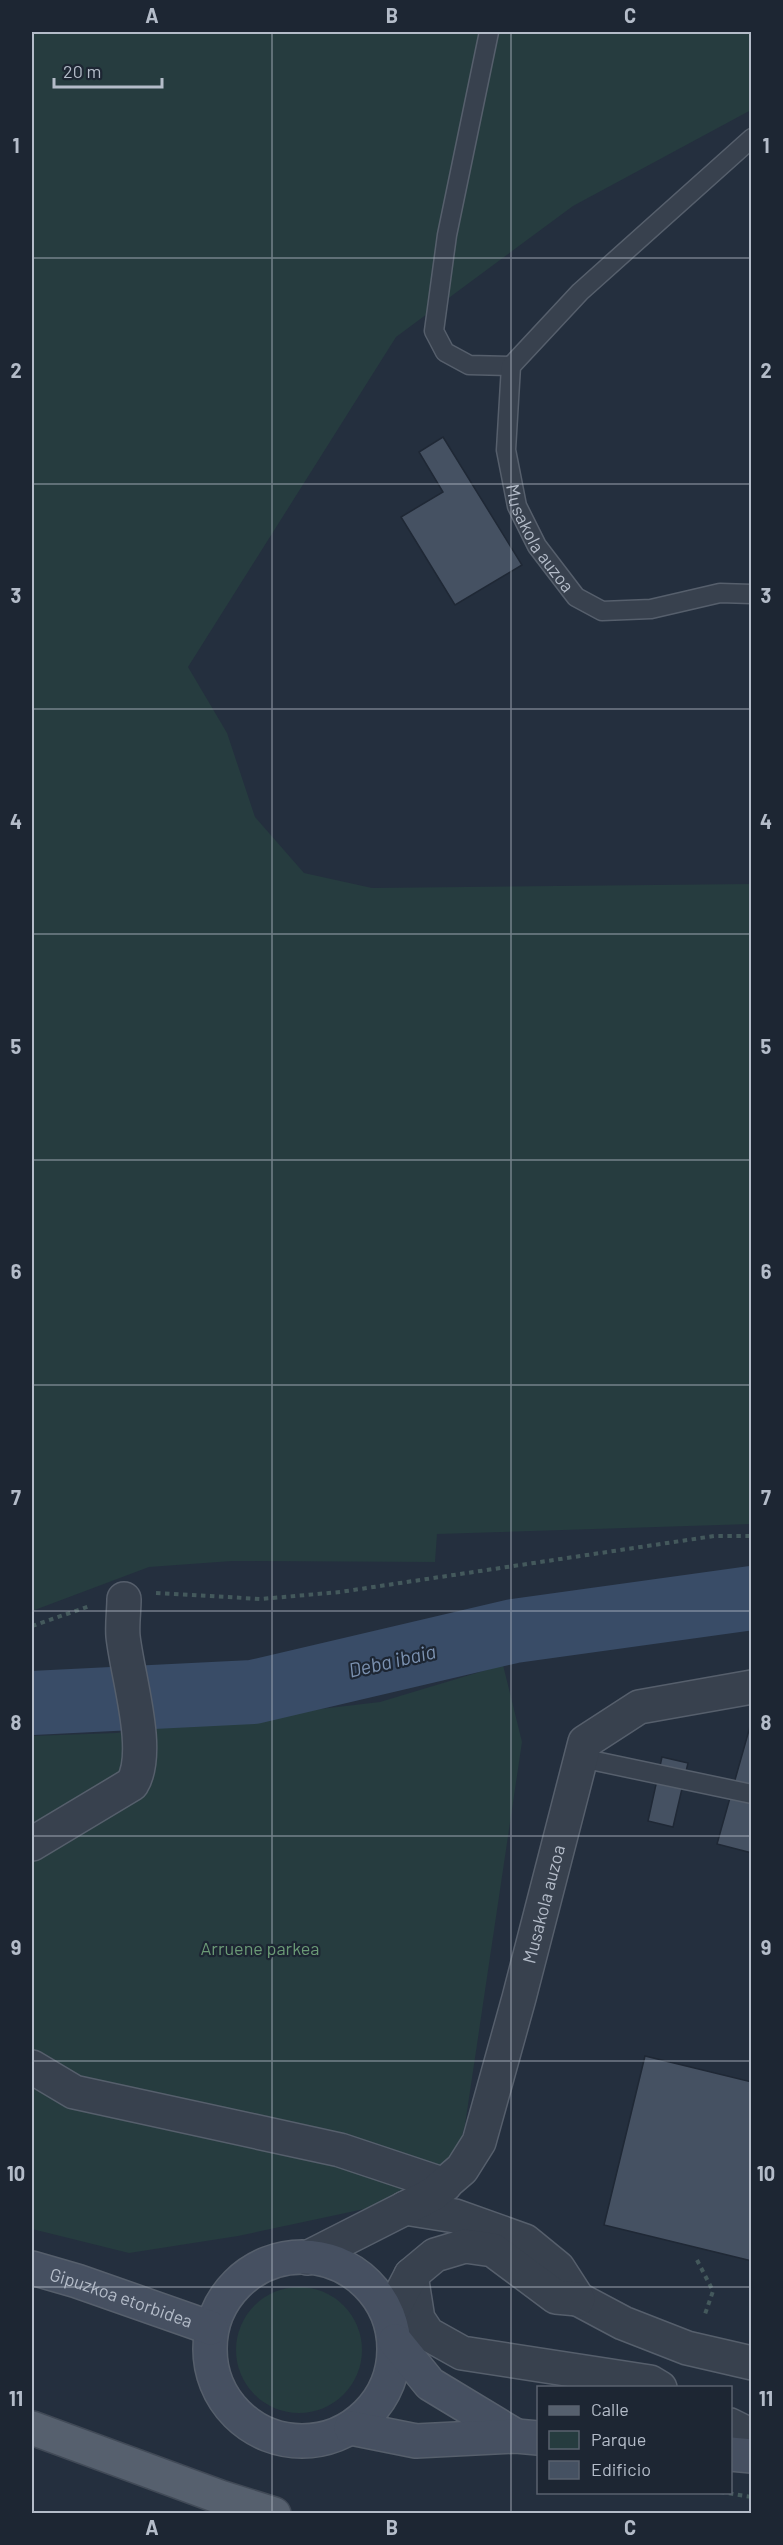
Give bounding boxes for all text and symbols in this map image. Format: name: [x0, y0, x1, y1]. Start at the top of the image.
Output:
text: A: [145, 3, 159, 27]
text: B: [386, 3, 398, 27]
text: C: [624, 3, 636, 27]
scale bar: [54, 51, 162, 89]
text: 20 m: [63, 60, 101, 82]
text: 1: [12, 133, 20, 157]
text: 1: [762, 133, 770, 157]
text: 2: [10, 358, 22, 382]
text: 2: [760, 358, 772, 382]
street label: Musakola auzoa: [502, 482, 579, 596]
text: 3: [11, 583, 21, 607]
text: 3: [761, 583, 771, 607]
text: 4: [10, 809, 22, 833]
text: 4: [760, 809, 772, 833]
text: 5: [11, 1034, 22, 1058]
text: 5: [761, 1034, 772, 1058]
text: 6: [11, 1259, 22, 1283]
text: 6: [761, 1259, 772, 1283]
text: 7: [11, 1485, 21, 1509]
text: 7: [761, 1485, 771, 1509]
water label: Deba ibaia: [346, 1638, 438, 1682]
text: 8: [11, 1710, 22, 1734]
text: 8: [761, 1710, 772, 1734]
street label: Musakola auzoa: [517, 1842, 569, 1966]
text: 9: [11, 1935, 21, 1959]
text: 9: [761, 1935, 771, 1959]
park label: Arruene parkea: [200, 1937, 320, 1959]
text: 10: [7, 2161, 25, 2185]
text: 10: [757, 2161, 775, 2185]
street label: Gipuzkoa etorbidea: [47, 2263, 196, 2332]
text: 11: [9, 2386, 23, 2410]
legend: [537, 2386, 732, 2494]
text: 11: [759, 2386, 773, 2410]
text: Calle: [591, 2398, 629, 2420]
text: Parque: [591, 2428, 646, 2450]
text: Edificio: [591, 2458, 651, 2480]
text: A: [145, 2515, 159, 2539]
text: B: [386, 2515, 398, 2539]
text: C: [624, 2515, 636, 2539]

